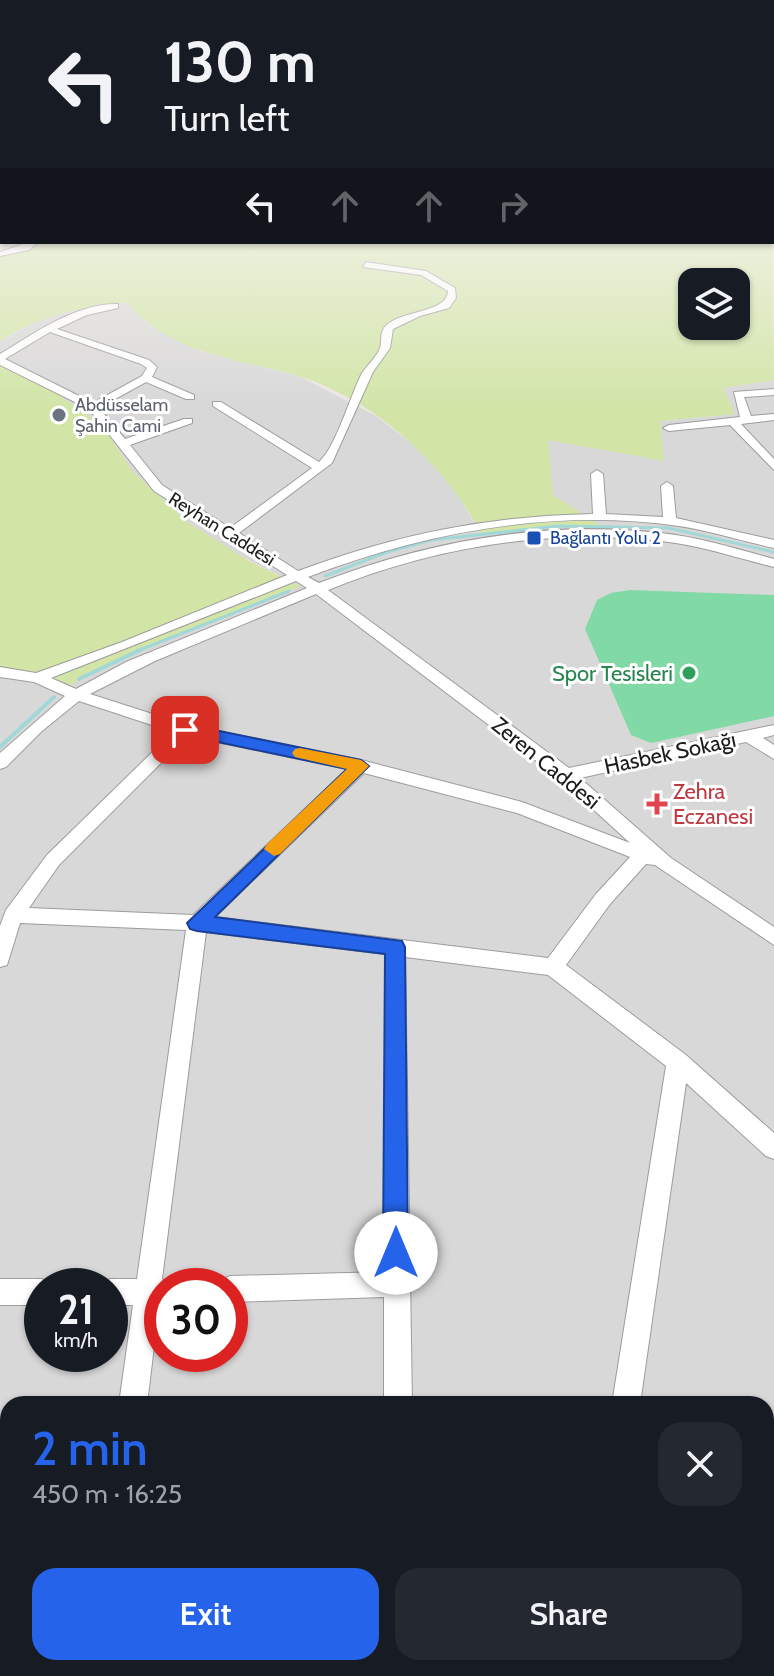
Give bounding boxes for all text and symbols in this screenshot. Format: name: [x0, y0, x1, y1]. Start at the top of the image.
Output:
text: 130 m: [164, 28, 316, 96]
icon: left: [32, 32, 136, 136]
text: Turn left: [164, 96, 289, 140]
icon: left: [239, 184, 283, 228]
icon: ahead: [323, 184, 367, 228]
icon: ahead: [407, 184, 451, 228]
icon: right: [491, 184, 535, 228]
map controls: [678, 268, 750, 340]
button: layers: [678, 268, 750, 340]
place label: Abdüsselam Şahin Cami: [75, 394, 168, 437]
marker: Abdüsselam Şahin Cami: [50, 406, 68, 424]
street label: Reyhan Caddesi: [165, 487, 279, 571]
place label: Bağlantı Yolu 2: [550, 527, 661, 549]
marker: Bağlantı Yolu 2: [525, 529, 543, 547]
place label: Spor Tesisleri: [552, 660, 673, 687]
marker: Spor Tesisleri: [680, 664, 698, 682]
pin: [151, 696, 219, 764]
icon: arrive: [163, 708, 207, 752]
street label: Zeren Caddesi: [486, 711, 606, 815]
street label: Hasbek Sokağı: [602, 726, 738, 780]
place label: Zehra Eczanesi: [673, 778, 753, 830]
marker: Zehra Eczanesi: [648, 795, 666, 813]
position arrow: [354, 1211, 438, 1295]
speed limit sign: 30: [144, 1268, 248, 1372]
text: 21: [58, 1285, 94, 1334]
text: km/h: [54, 1328, 98, 1352]
text: 2 min: [32, 1419, 148, 1477]
button: close: [658, 1422, 742, 1506]
text: 450 m · 16:25: [32, 1478, 182, 1510]
button: Exit: [32, 1568, 379, 1660]
button: Share: [395, 1568, 742, 1660]

